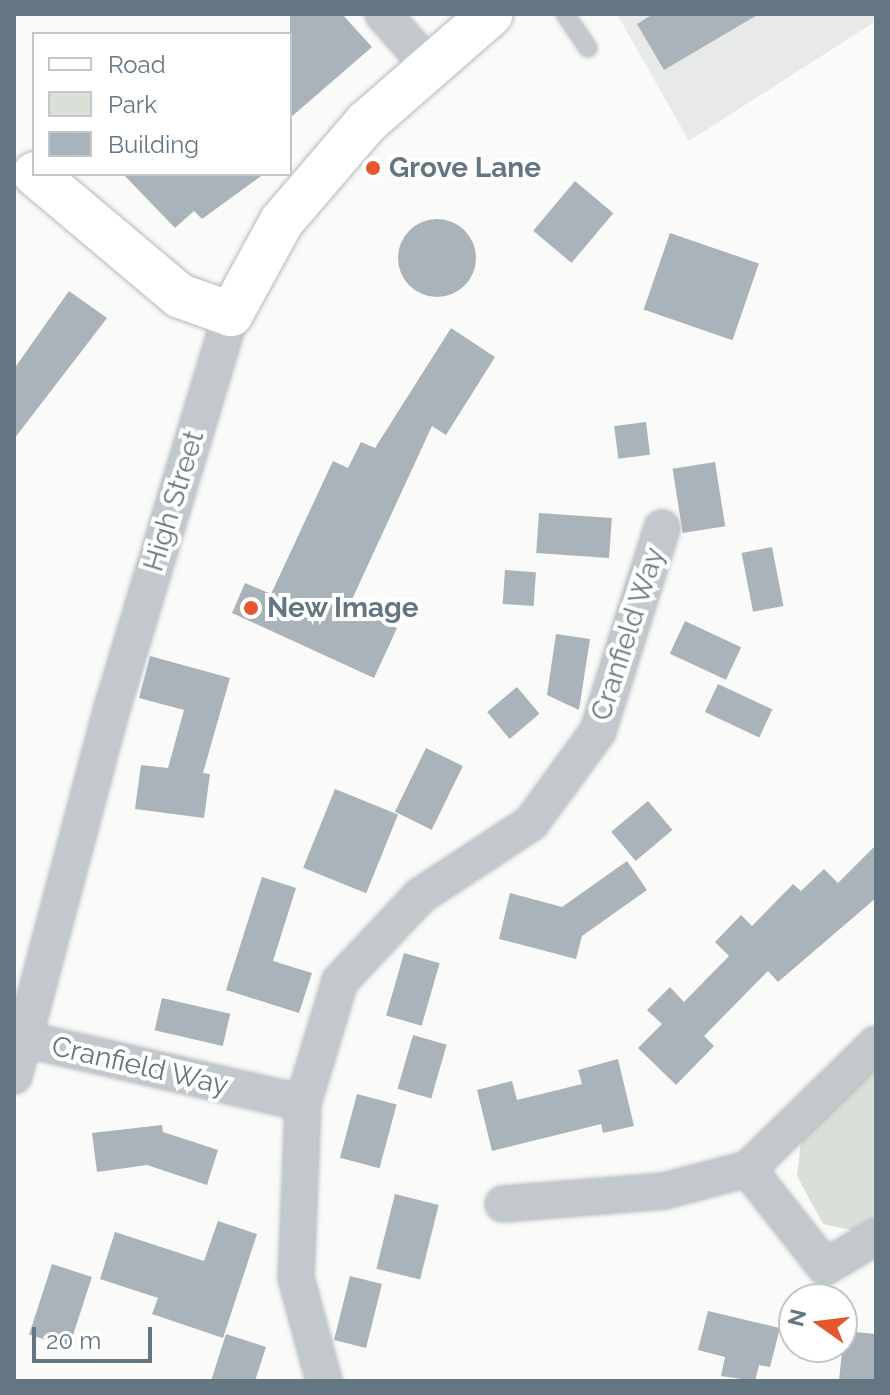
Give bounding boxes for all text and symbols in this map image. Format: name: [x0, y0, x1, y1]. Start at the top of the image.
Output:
legend: [32, 32, 292, 176]
text: Road: [108, 50, 166, 79]
text: Park: [108, 90, 157, 119]
text: Building: [108, 130, 199, 159]
place label: Grove Lane: [389, 151, 541, 185]
marker: Grove Lane: [364, 159, 382, 177]
street label: High Street: [137, 427, 211, 575]
street label: Cranfield Way: [584, 543, 672, 725]
place label: New Image: [267, 591, 419, 625]
marker: New Image: [242, 599, 260, 617]
street label: Cranfield Way: [48, 1029, 232, 1103]
north arrow: [778, 1283, 858, 1363]
text: N: [782, 1306, 811, 1329]
scale bar: [36, 1311, 156, 1361]
text: 20 m: [46, 1326, 101, 1355]

